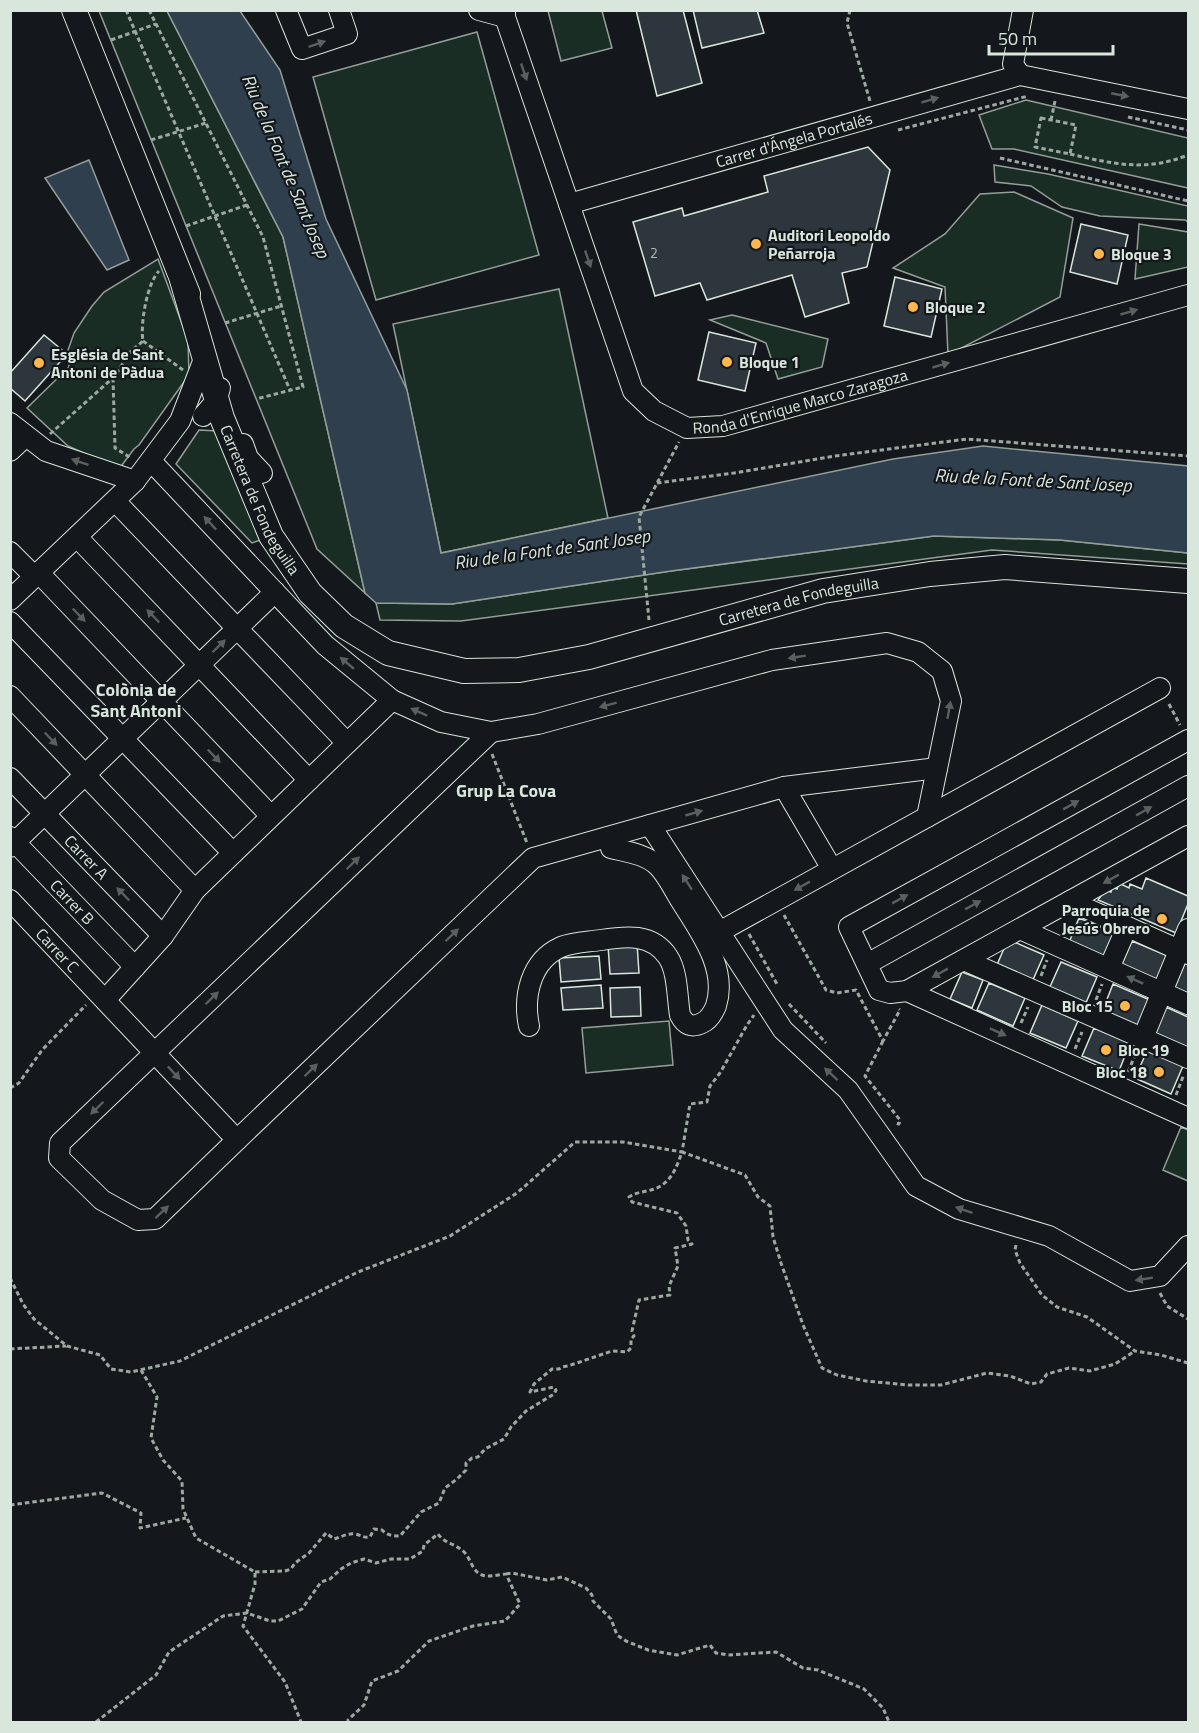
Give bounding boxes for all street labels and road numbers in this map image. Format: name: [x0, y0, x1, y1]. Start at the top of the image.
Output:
street label: Carrer d'Ángela Portalés: [713, 106, 875, 173]
street label: Ronda d'Enrique Marco Zaragoza: [692, 363, 910, 440]
street label: Carretera de Fondeguilla: [214, 421, 306, 580]
street label: Carretera de Fondeguilla: [716, 570, 880, 632]
street label: Carrer A: [59, 829, 114, 885]
street label: Carrer B: [45, 874, 100, 930]
street label: Carrer C: [30, 922, 85, 978]

